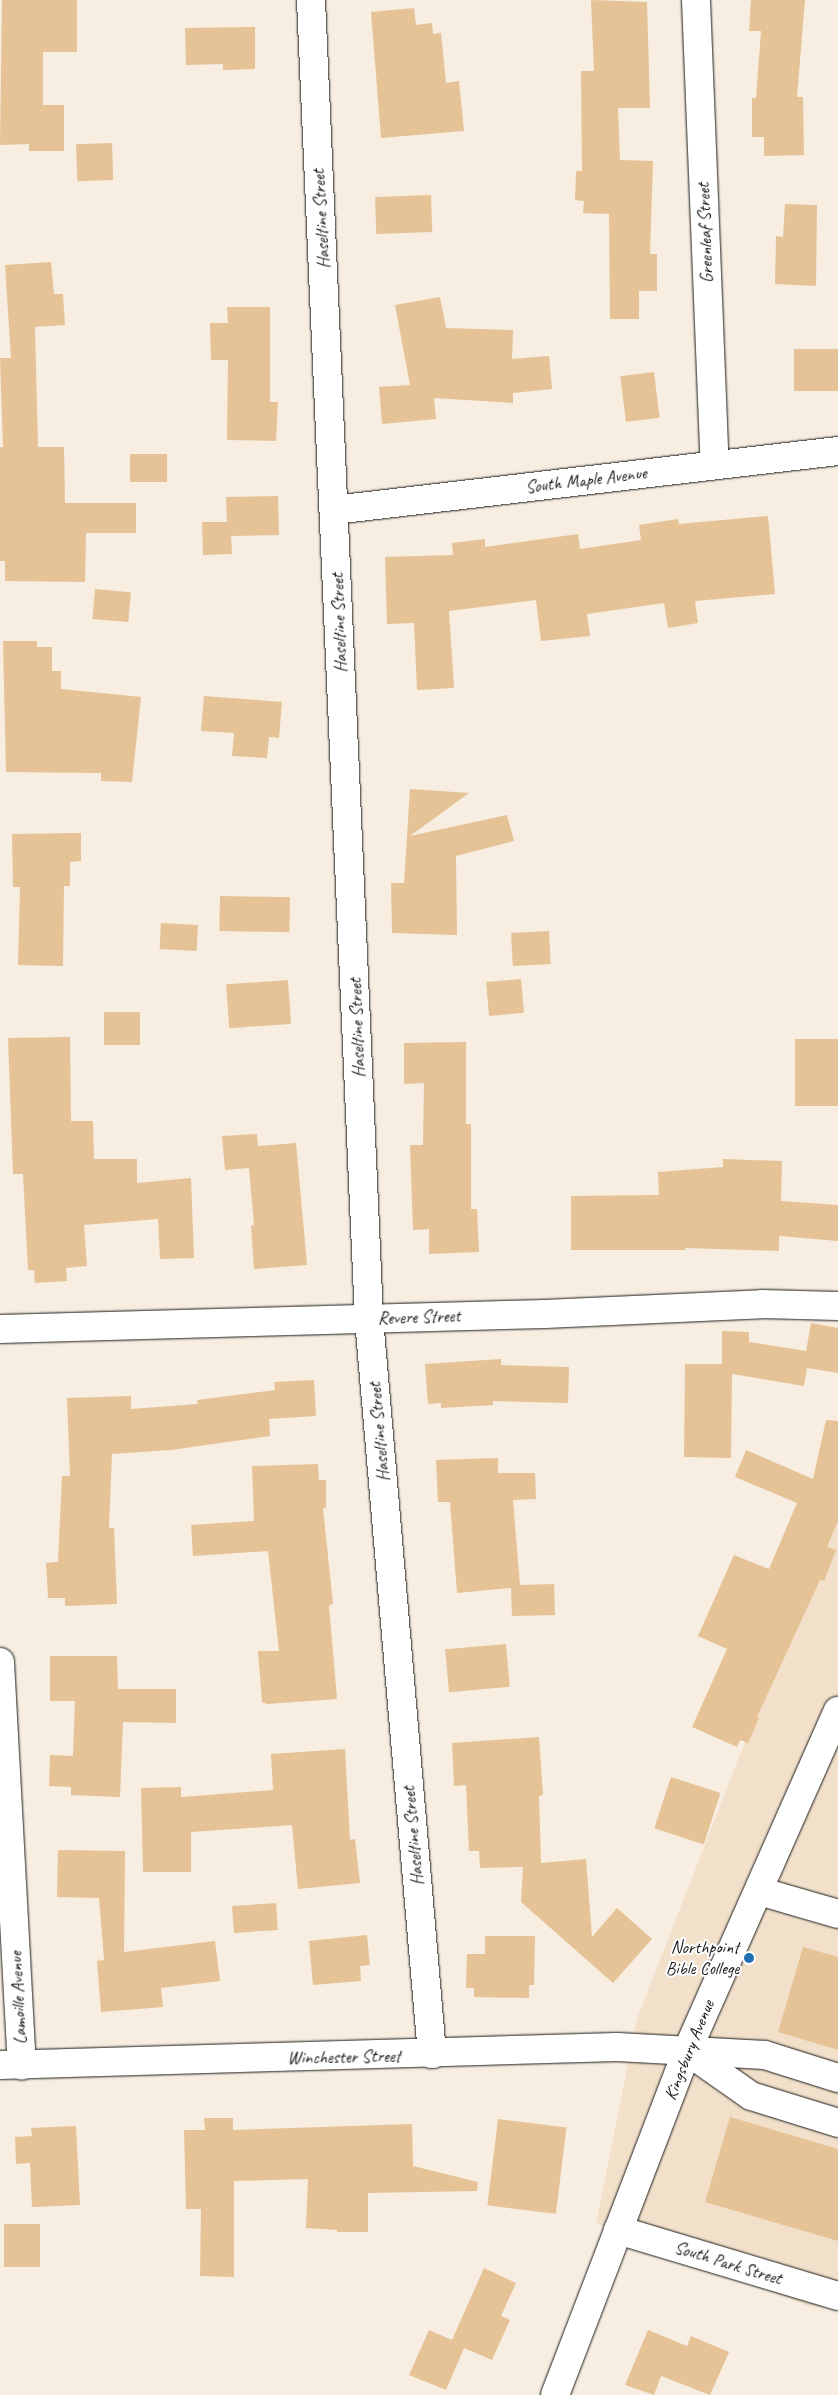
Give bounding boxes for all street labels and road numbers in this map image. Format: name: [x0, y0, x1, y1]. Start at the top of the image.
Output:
street label: Haseltine Street: [308, 169, 334, 269]
street label: Greenleaf Street: [692, 182, 718, 284]
street label: South Maple Avenue: [524, 462, 648, 498]
street label: Haseltine Street: [326, 573, 352, 673]
street label: Haseltine Street: [344, 978, 370, 1078]
street label: Revere Street: [377, 1305, 461, 1329]
street label: Haseltine Street: [364, 1381, 394, 1483]
street label: Haseltine Street: [398, 1785, 428, 1887]
street label: Lamoille Avenue: [5, 1951, 31, 2045]
street label: Kingsbury Avenue: [659, 1997, 719, 2103]
street label: Winchester Street: [287, 2045, 401, 2069]
street label: South Park Street: [671, 2236, 785, 2290]

